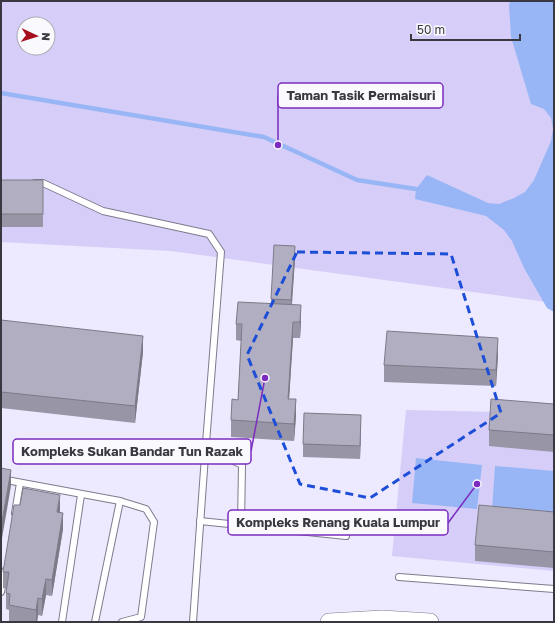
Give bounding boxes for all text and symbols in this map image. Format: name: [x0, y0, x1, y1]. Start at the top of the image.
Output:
north arrow: [16, 16, 56, 56]
scale bar: [411, 16, 520, 42]
text: 50 m: [417, 22, 445, 37]
text: N: [40, 32, 53, 41]
callout: Taman Tasik Permaisuri: [278, 83, 443, 108]
text: Taman Tasik Permaisuri: [286, 87, 436, 103]
callout: Kompleks Sukan Bandar Tun Razak: [13, 439, 251, 464]
text: Kompleks Sukan Bandar Tun Razak: [21, 443, 244, 459]
callout: Kompleks Renang Kuala Lumpur: [228, 510, 448, 535]
text: Kompleks Renang Kuala Lumpur: [236, 514, 440, 530]

